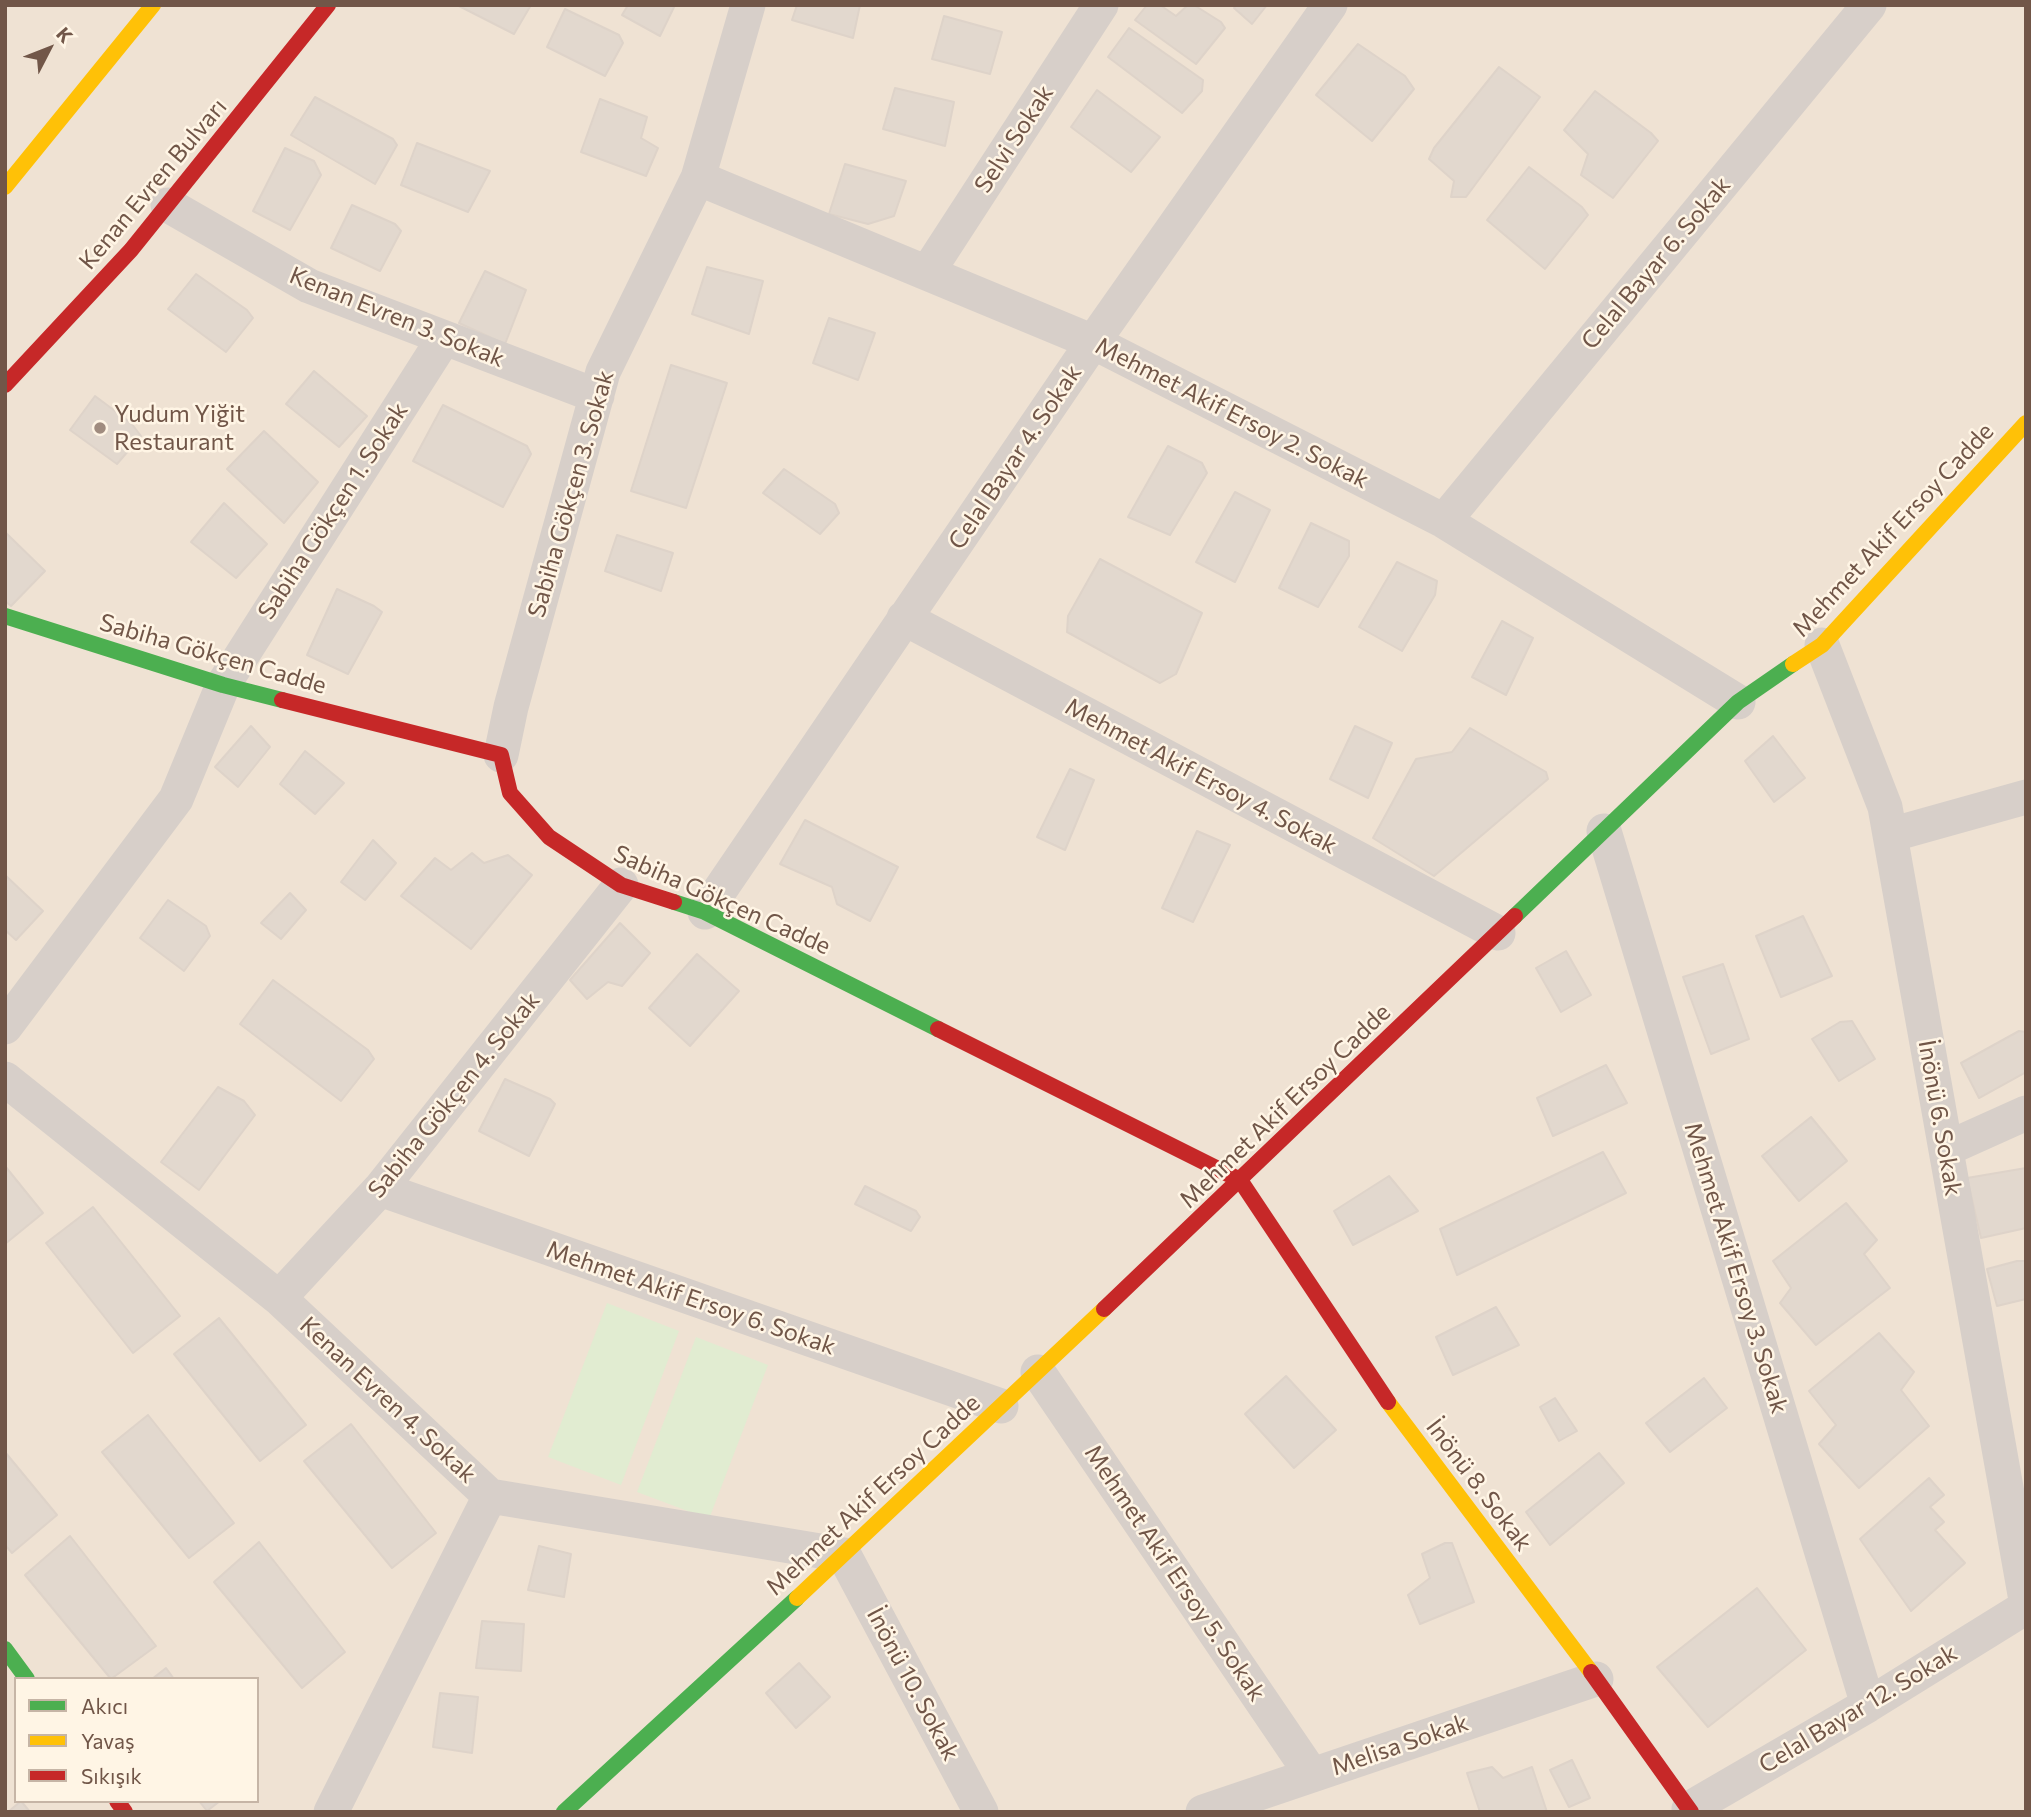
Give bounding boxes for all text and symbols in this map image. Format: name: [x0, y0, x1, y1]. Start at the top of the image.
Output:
north arrow: [14, 14, 84, 84]
text: K: [52, 22, 78, 47]
street label: Selvi Sokak: [968, 80, 1060, 198]
street label: Kenan Evren Bulvarı: [73, 93, 233, 275]
street label: Celal Bayar 6. Sokak: [1575, 171, 1737, 355]
street label: Kenan Evren 3. Sokak: [285, 261, 509, 373]
street label: Mehmet Akif Ersoy 2. Sokak: [1091, 331, 1373, 495]
street label: Celal Bayar 4. Sokak: [943, 359, 1087, 555]
street label: Sabiha Gökçen 3. Sokak: [522, 367, 620, 621]
street label: Sabiha Gökçen 1. Sokak: [252, 397, 414, 625]
place label: Yudum Yiğit Restaurant: [114, 400, 245, 456]
street label: Mehmet Akif Ersoy Cadde: [1786, 417, 2000, 643]
marker: Yudum Yiğit Restaurant: [92, 420, 108, 436]
street label: Sabiha Gökçen Cadde: [96, 608, 330, 700]
street label: Mehmet Akif Ersoy 4. Sokak: [1060, 692, 1342, 860]
street label: Sabiha Gökçen Cadde: [609, 839, 835, 961]
street label: Sabiha Gökçen 4. Sokak: [362, 986, 546, 1204]
street label: Mehmet Akif Ersoy Cadde: [1174, 998, 1396, 1214]
street label: İnönü 6. Sokak: [1912, 1038, 1968, 1198]
street label: Mehmet Akif Ersoy 3. Sokak: [1678, 1119, 1794, 1417]
street label: Mehmet Akif Ersoy 6. Sokak: [543, 1235, 839, 1361]
street label: Kenan Evren 4. Sokak: [294, 1311, 482, 1489]
street label: Mehmet Akif Ersoy Cadde: [760, 1388, 986, 1602]
street label: İnönü 8. Sokak: [1420, 1413, 1538, 1557]
street label: Mehmet Akif Ersoy 5. Sokak: [1078, 1439, 1272, 1707]
street label: İnönü 10. Sokak: [861, 1602, 965, 1766]
street label: Celal Bayar 12. Sokak: [1754, 1638, 1962, 1780]
legend: [14, 1677, 259, 1803]
text: Akıcı: [81, 1693, 128, 1718]
street label: Melisa Sokak: [1328, 1708, 1472, 1782]
text: Yavaş: [81, 1728, 134, 1753]
text: Sıkışık: [81, 1763, 142, 1788]

